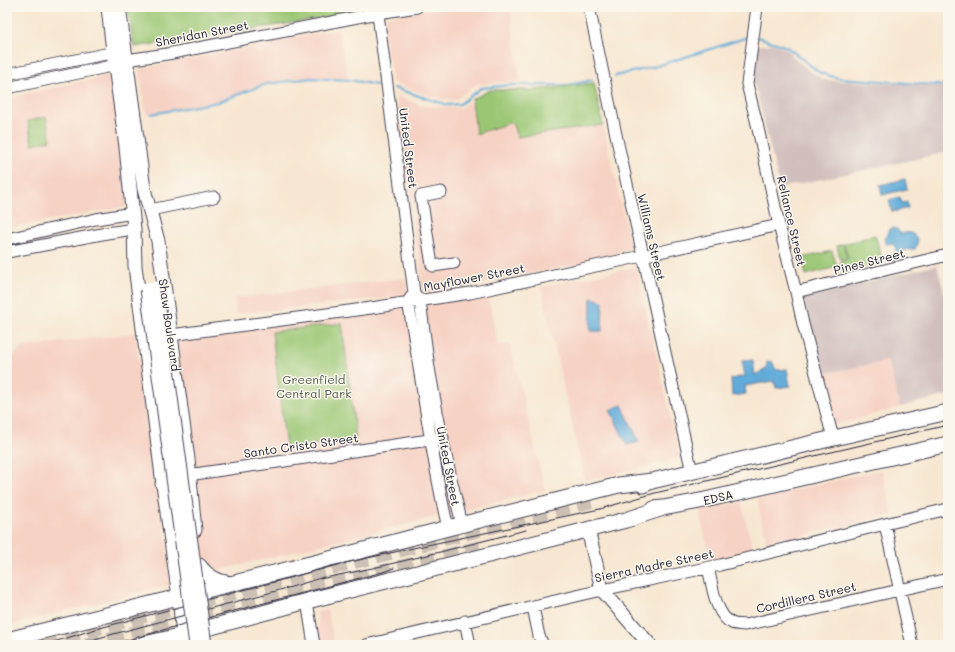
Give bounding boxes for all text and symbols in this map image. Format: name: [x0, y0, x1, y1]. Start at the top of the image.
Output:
street label: Sheridan Street: [154, 16, 250, 50]
street label: United Street: [396, 107, 422, 189]
street label: Reliance Street: [774, 174, 810, 268]
street label: Williams Street: [634, 192, 670, 282]
street label: Pines Street: [832, 244, 906, 278]
street label: Mayflower Street: [422, 259, 526, 295]
street label: Shaw Boulevard: [156, 278, 184, 373]
park label: Greenfield Central Park: [276, 371, 352, 401]
street label: United Street: [433, 425, 465, 507]
street label: Santo Cristo Street: [243, 429, 359, 461]
street label: EDSA: [701, 486, 735, 508]
street label: Sierra Madre Street: [593, 545, 715, 585]
street label: Cordillera Street: [755, 578, 857, 616]

